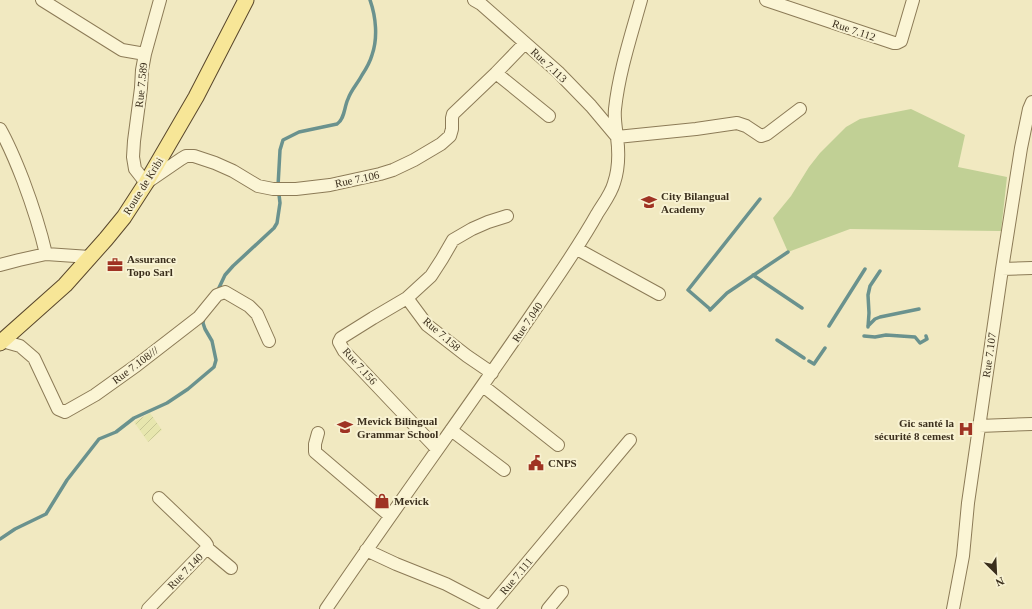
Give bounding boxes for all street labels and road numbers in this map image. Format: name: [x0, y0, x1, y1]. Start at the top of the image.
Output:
street label: Rue 7.112: [831, 17, 877, 43]
street label: Rue 7.113: [529, 45, 570, 85]
street label: Rue 7.589: [133, 61, 149, 108]
street label: Route de Kribi: [121, 155, 165, 217]
street label: Rue 7.106: [334, 168, 381, 190]
street label: Rue 7.040: [509, 299, 545, 344]
street label: Rue 7.158: [421, 315, 463, 354]
street label: Rue 7.107: [980, 331, 998, 378]
street label: Rue 7.108///: [110, 343, 161, 386]
street label: Rue 7.156: [340, 345, 380, 387]
street label: Rue 7.140: [165, 550, 205, 591]
street label: Rue 7.111: [497, 555, 535, 597]

